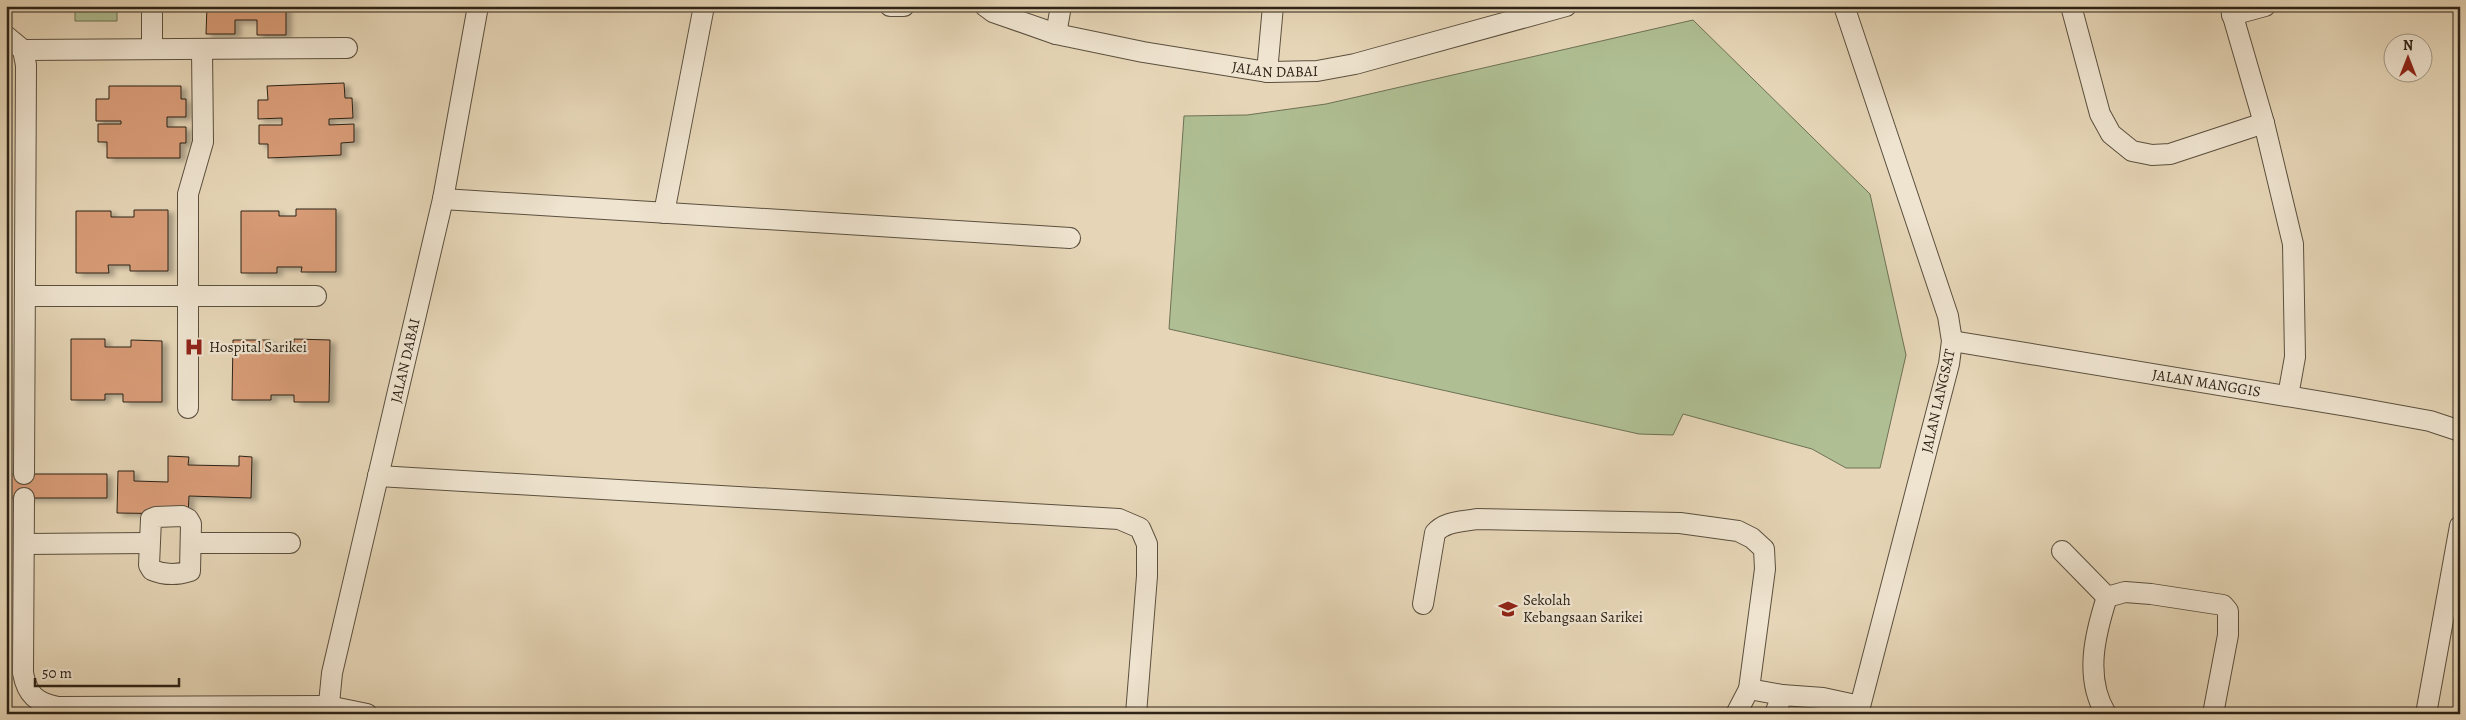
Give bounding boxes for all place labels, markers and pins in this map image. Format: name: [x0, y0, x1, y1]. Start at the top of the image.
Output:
hospital icon: Hospital Sarikei: [183, 336, 205, 358]
place label: Hospital Sarikei: [209, 337, 307, 357]
place label: Sekolah Kebangsaan Sarikei: [1523, 590, 1643, 627]
school or university icon: Sekolah Kebangsaan Sarikei: [1497, 598, 1519, 620]

